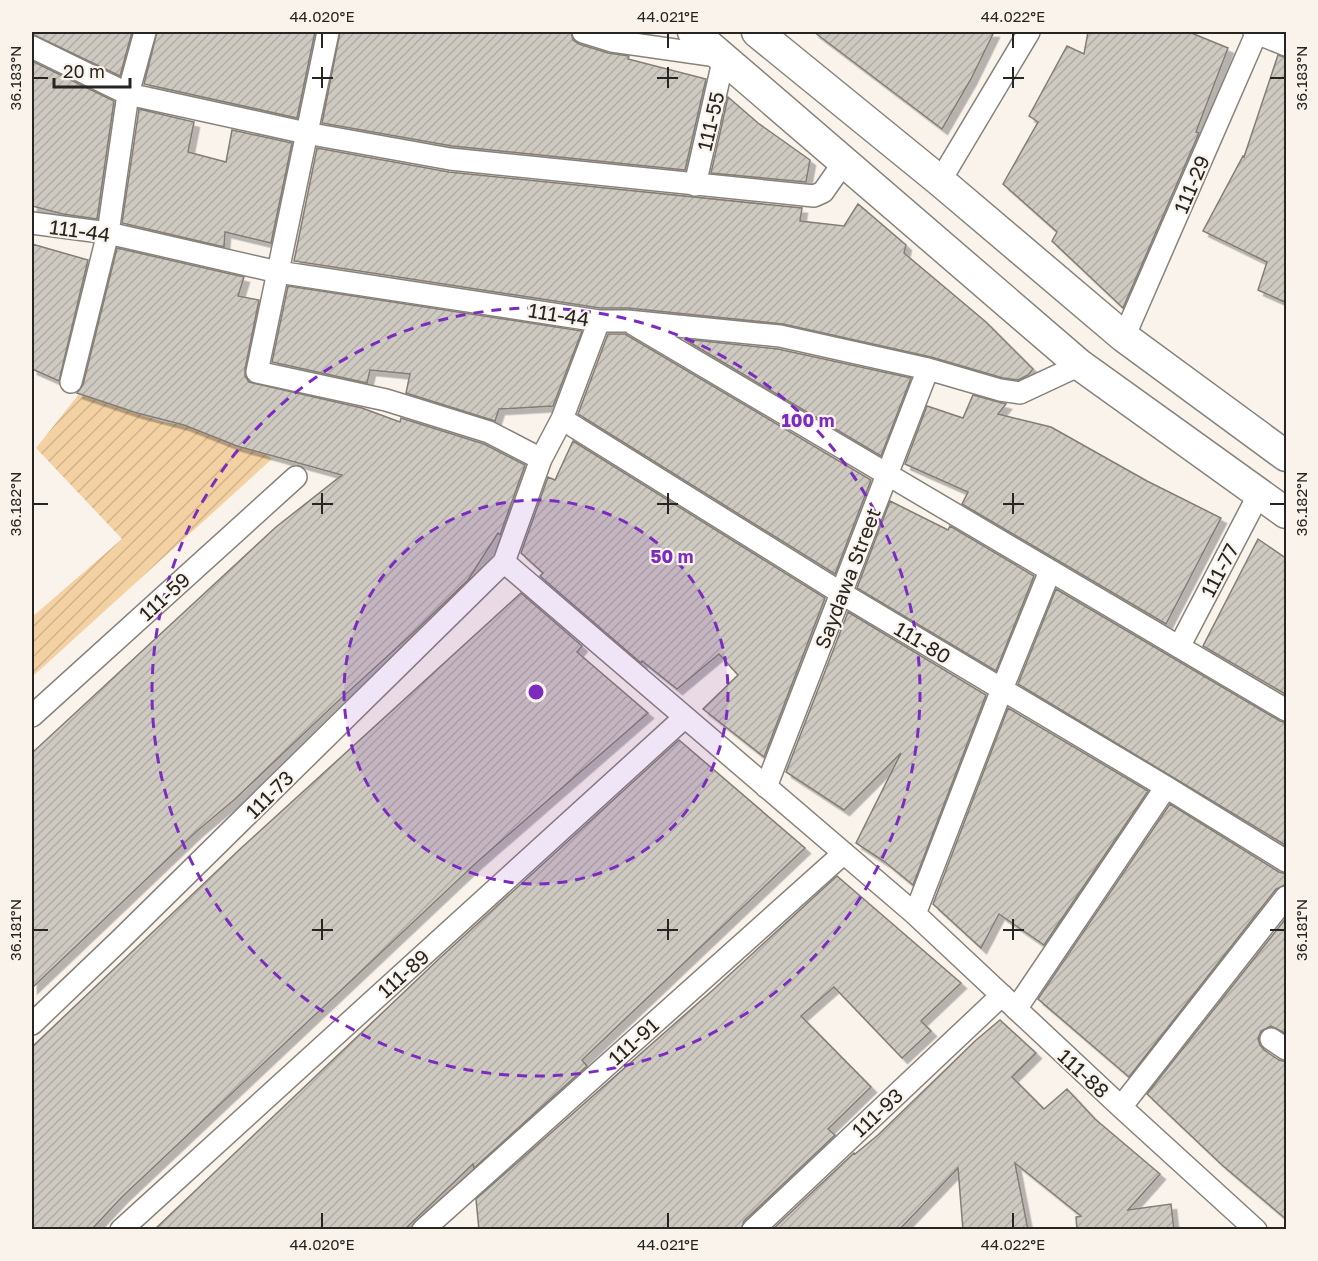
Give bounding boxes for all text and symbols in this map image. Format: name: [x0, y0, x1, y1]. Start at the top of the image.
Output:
text: 44.020°E: [289, 7, 355, 25]
text: 44.021°E: [637, 7, 699, 25]
text: 44.022°E: [981, 7, 1045, 25]
text: 36.183°N: [6, 46, 24, 110]
text: 36.183°N: [1292, 46, 1310, 110]
scale bar: [54, 51, 130, 89]
text: 20 m: [63, 60, 105, 82]
street label: 111-55: [692, 89, 728, 153]
street label: 111-29: [1168, 152, 1214, 216]
street label: 111-44: [48, 214, 112, 246]
street label: 111-44: [527, 297, 591, 331]
text: 100 m: [782, 409, 834, 431]
text: 36.182°N: [6, 472, 24, 536]
text: 36.182°N: [1292, 472, 1310, 536]
street label: Saydawa Street: [809, 504, 885, 652]
street label: 111-77: [1195, 539, 1243, 601]
text: 50 m: [651, 545, 693, 567]
street label: 111-59: [134, 567, 194, 625]
street label: 111-80: [891, 616, 955, 668]
centre of rings: [526, 682, 546, 702]
street label: 111-73: [240, 765, 298, 823]
text: 36.181°N: [6, 899, 24, 961]
text: 36.181°N: [1292, 899, 1310, 961]
street label: 111-89: [372, 944, 434, 1002]
street label: 111-91: [603, 1012, 663, 1069]
street label: 111-88: [1053, 1043, 1115, 1103]
street label: 111-93: [847, 1083, 907, 1141]
text: 44.020°E: [289, 1235, 355, 1253]
text: 44.021°E: [637, 1235, 699, 1253]
text: 44.022°E: [981, 1235, 1045, 1253]

